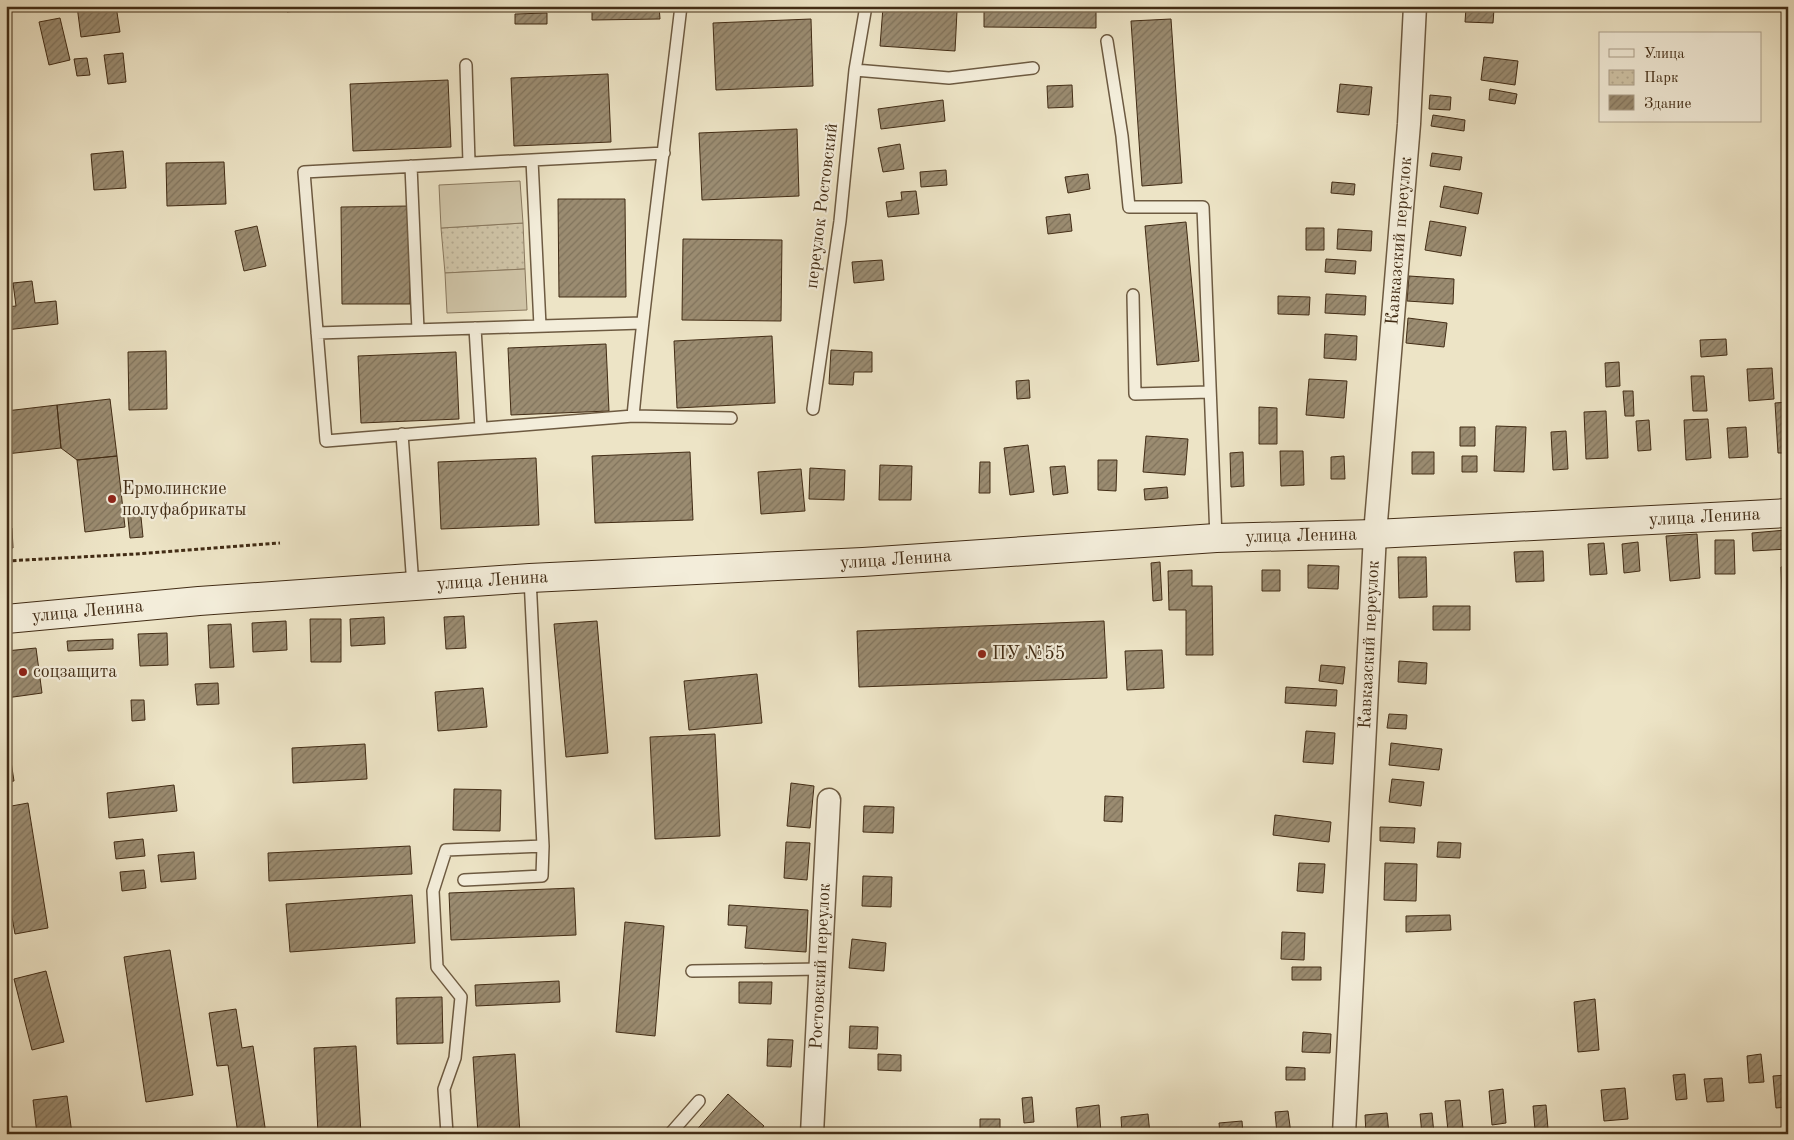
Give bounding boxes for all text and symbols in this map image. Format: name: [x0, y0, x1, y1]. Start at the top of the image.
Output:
legend: [1599, 32, 1762, 122]
text: Улица: [1644, 47, 1685, 62]
text: Парк: [1644, 71, 1679, 86]
text: Здание: [1644, 97, 1691, 112]
street label: переулок Ростовский: [803, 122, 841, 290]
street label: Кавказский переулок: [1383, 156, 1415, 326]
place label: Ермолинские полуфабрикаты: [122, 480, 247, 520]
marker: Ермолинские полуфабрикаты: [106, 493, 118, 505]
street label: улица Ленина: [1648, 505, 1761, 529]
street label: улица Ленина: [1245, 525, 1357, 546]
street label: улица Ленина: [840, 547, 952, 572]
street label: Кавказский переулок: [1356, 560, 1383, 730]
street label: улица Ленина: [436, 568, 549, 593]
street label: улица Ленина: [31, 597, 144, 626]
place label: ПУ №55: [992, 645, 1065, 663]
marker: ПУ №55: [976, 648, 988, 660]
place label: соцзащита: [33, 663, 117, 681]
marker: соцзащита: [17, 666, 29, 678]
street label: Ростовский переулок: [807, 882, 834, 1050]

